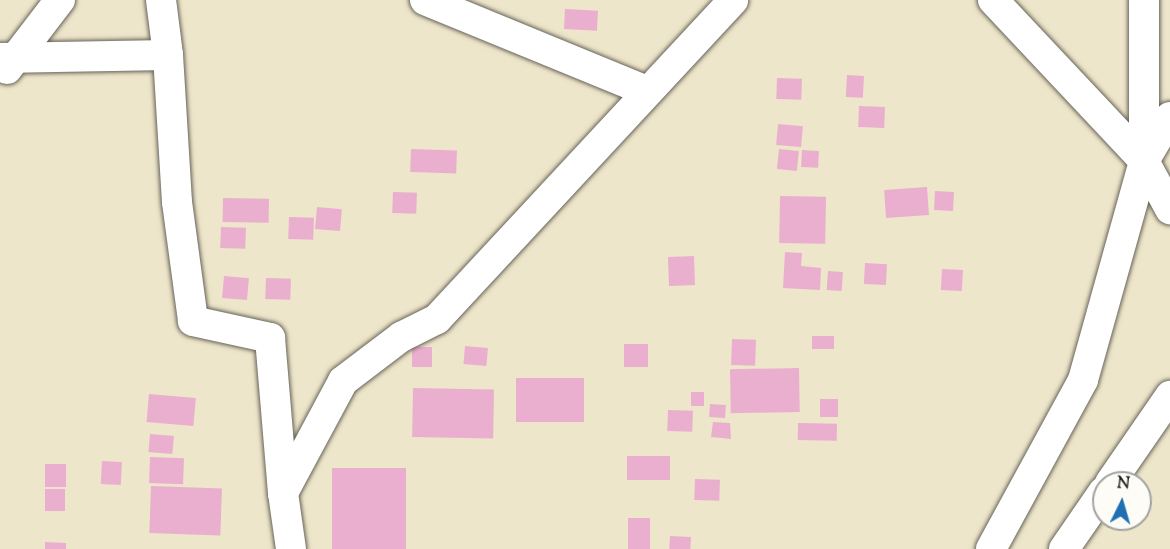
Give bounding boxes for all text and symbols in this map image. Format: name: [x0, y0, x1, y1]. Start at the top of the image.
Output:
north arrow: [1092, 471, 1152, 531]
text: N: [1116, 473, 1131, 497]

